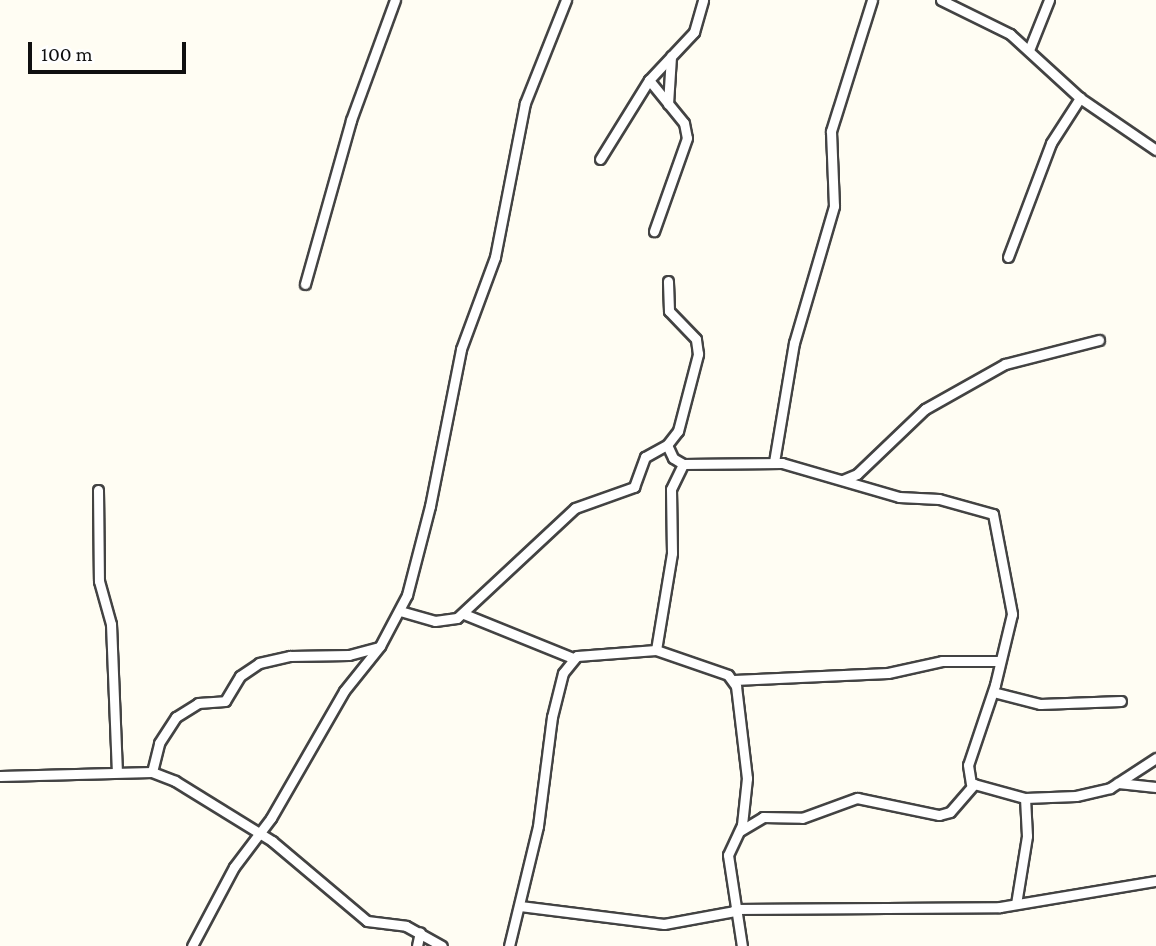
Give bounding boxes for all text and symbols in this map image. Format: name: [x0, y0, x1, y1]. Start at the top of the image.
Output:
scale bar: [32, 28, 189, 72]
text: 100 m: [41, 42, 93, 66]

